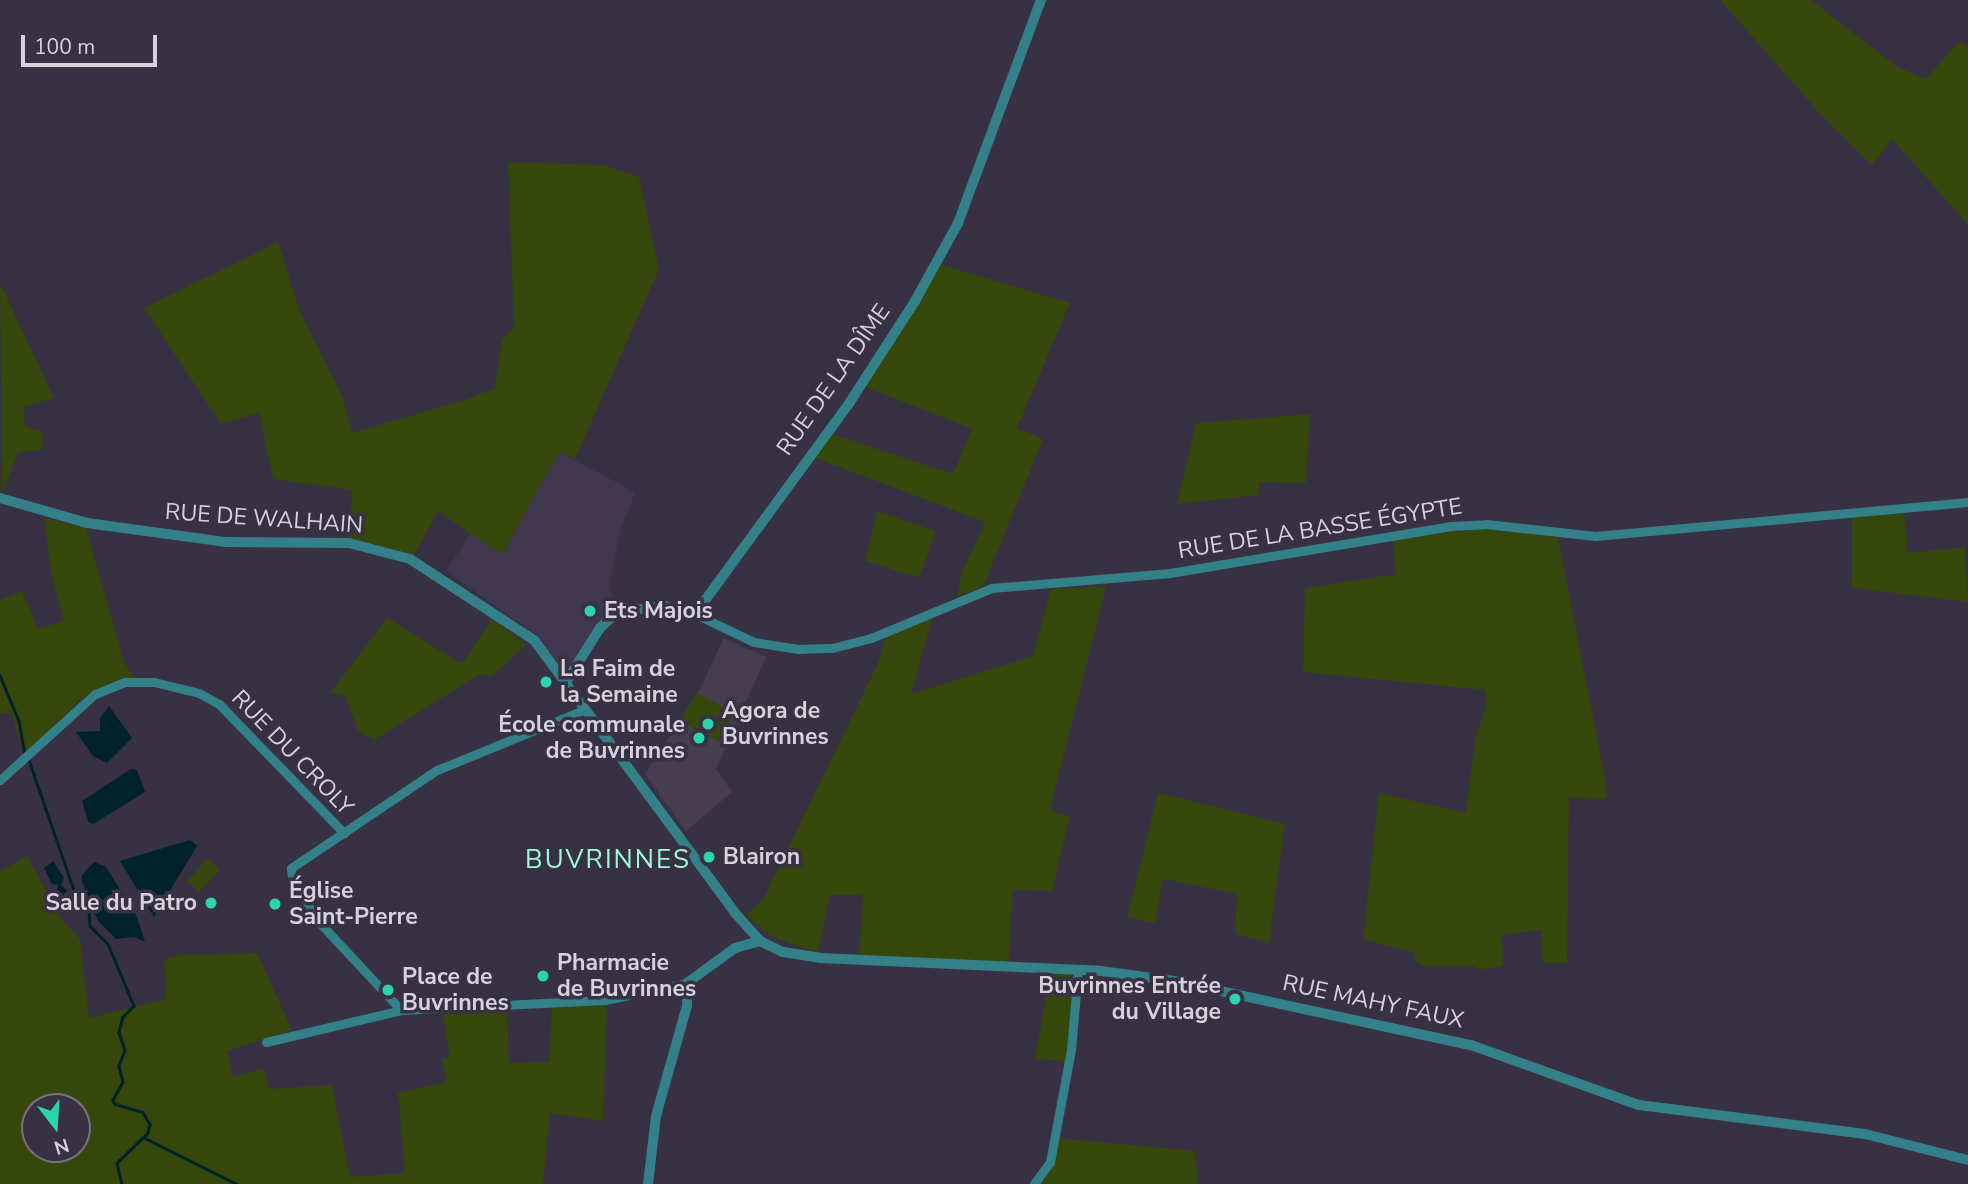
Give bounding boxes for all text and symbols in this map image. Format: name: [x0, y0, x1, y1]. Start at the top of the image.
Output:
scale bar: [24, 21, 161, 65]
text: 100 m: [34, 33, 95, 61]
street label: RUE DE LA DÎME: [771, 299, 897, 461]
street label: RUE DE LA BASSE ÉGYPTE: [1176, 493, 1464, 565]
street label: RUE DE WALHAIN: [164, 498, 364, 540]
place label: Ets Majois: [604, 597, 713, 625]
marker: Ets Majois: [582, 603, 598, 619]
place label: La Faim de la Semaine: [560, 655, 678, 709]
marker: La Faim de la Semaine: [538, 674, 554, 690]
street label: RUE DU CROLY: [225, 685, 359, 821]
place label: Agora de Buvrinnes: [722, 697, 829, 751]
place label: École communale de Buvrinnes: [498, 711, 685, 765]
marker: Agora de Buvrinnes: [700, 716, 716, 732]
marker: École communale de Buvrinnes: [691, 730, 707, 746]
place label: Blairon: [723, 843, 800, 871]
district label: BUVRINNES: [526, 844, 690, 876]
marker: Blairon: [701, 849, 717, 865]
place label: Église Saint-Pierre: [289, 877, 418, 931]
place label: Salle du Patro: [45, 889, 197, 917]
marker: Salle du Patro: [203, 895, 219, 911]
marker: Église Saint-Pierre: [267, 896, 283, 912]
place label: Pharmacie de Buvrinnes: [557, 949, 696, 1003]
place label: Place de Buvrinnes: [402, 963, 509, 1017]
marker: Pharmacie de Buvrinnes: [535, 968, 551, 984]
street label: RUE MAHY FAUX: [1280, 969, 1466, 1035]
place label: Buvrinnes Entrée du Village: [1038, 972, 1221, 1026]
marker: Place de Buvrinnes: [380, 982, 396, 998]
marker: Buvrinnes Entrée du Village: [1227, 991, 1243, 1007]
north arrow: [21, 1093, 91, 1163]
text: N: [51, 1132, 72, 1161]

